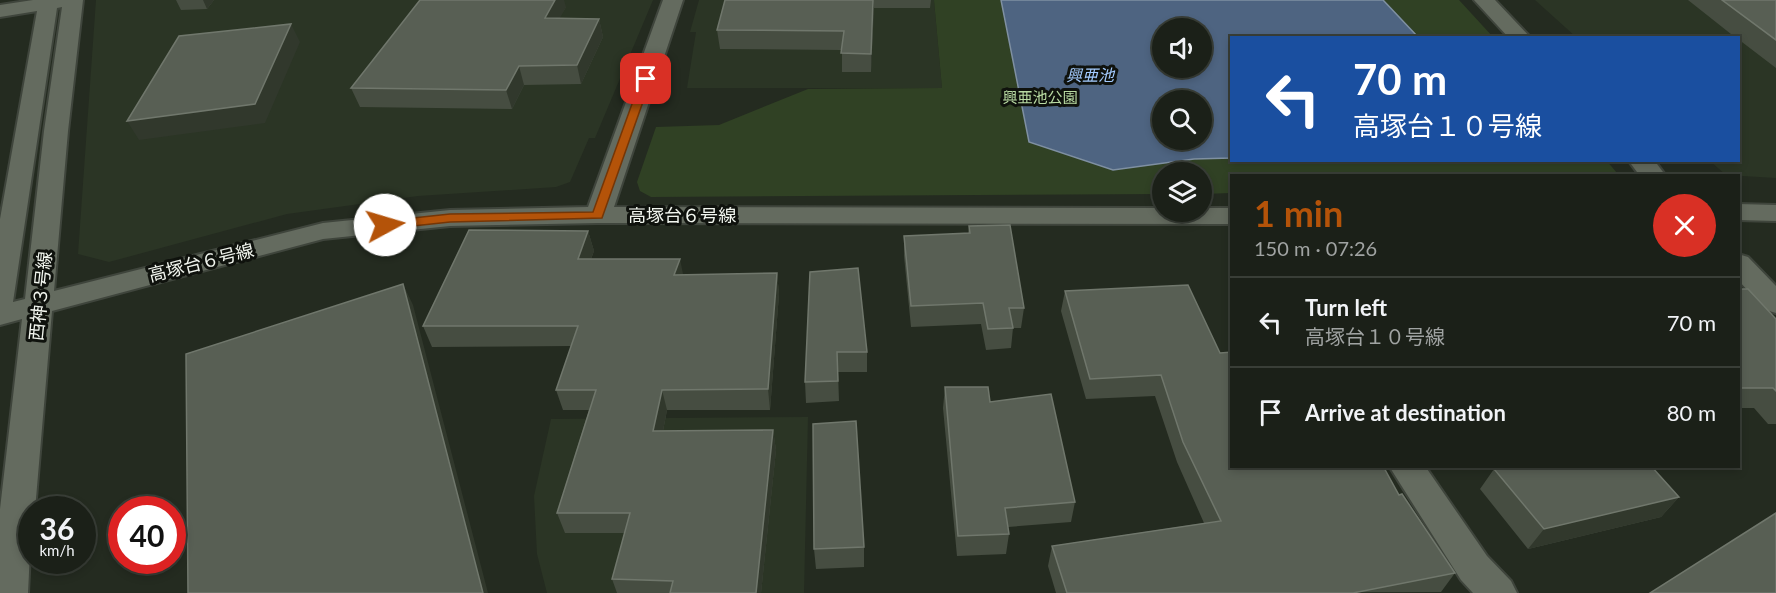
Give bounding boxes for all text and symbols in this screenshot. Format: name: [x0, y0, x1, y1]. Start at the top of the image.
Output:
map controls: [1152, 18, 1212, 222]
button: sound: [1152, 18, 1212, 78]
pin: [620, 53, 671, 104]
text: 70 m: [1353, 54, 1447, 104]
icon: left: [1254, 60, 1332, 138]
icon: arrive: [629, 62, 662, 95]
water label: 興亜池: [1066, 65, 1116, 84]
park label: 興亜池公園: [1002, 88, 1078, 106]
button: search: [1152, 90, 1212, 150]
text: 高塚台１０号線: [1353, 109, 1542, 142]
button: layers: [1152, 162, 1212, 222]
text: 1 min: [1254, 191, 1343, 235]
position arrow: [353, 193, 417, 257]
button: close: [1653, 194, 1716, 257]
street label: 高塚台６号線: [628, 204, 736, 226]
text: 150 m · 07:26: [1254, 236, 1377, 260]
street label: 高塚台６号線: [146, 238, 256, 286]
street label: 西神３号線: [24, 250, 56, 342]
text: Turn left: [1305, 294, 1387, 321]
icon: left: [1254, 306, 1287, 339]
text: 70 m: [1667, 309, 1716, 336]
text: 高塚台１０号線: [1305, 324, 1445, 348]
icon: arrive: [1254, 396, 1287, 429]
text: Arrive at destination: [1305, 399, 1506, 426]
text: 80 m: [1667, 399, 1716, 426]
speed limit sign: 40: [108, 496, 186, 574]
text: 36: [40, 510, 74, 546]
text: km/h: [39, 541, 75, 559]

